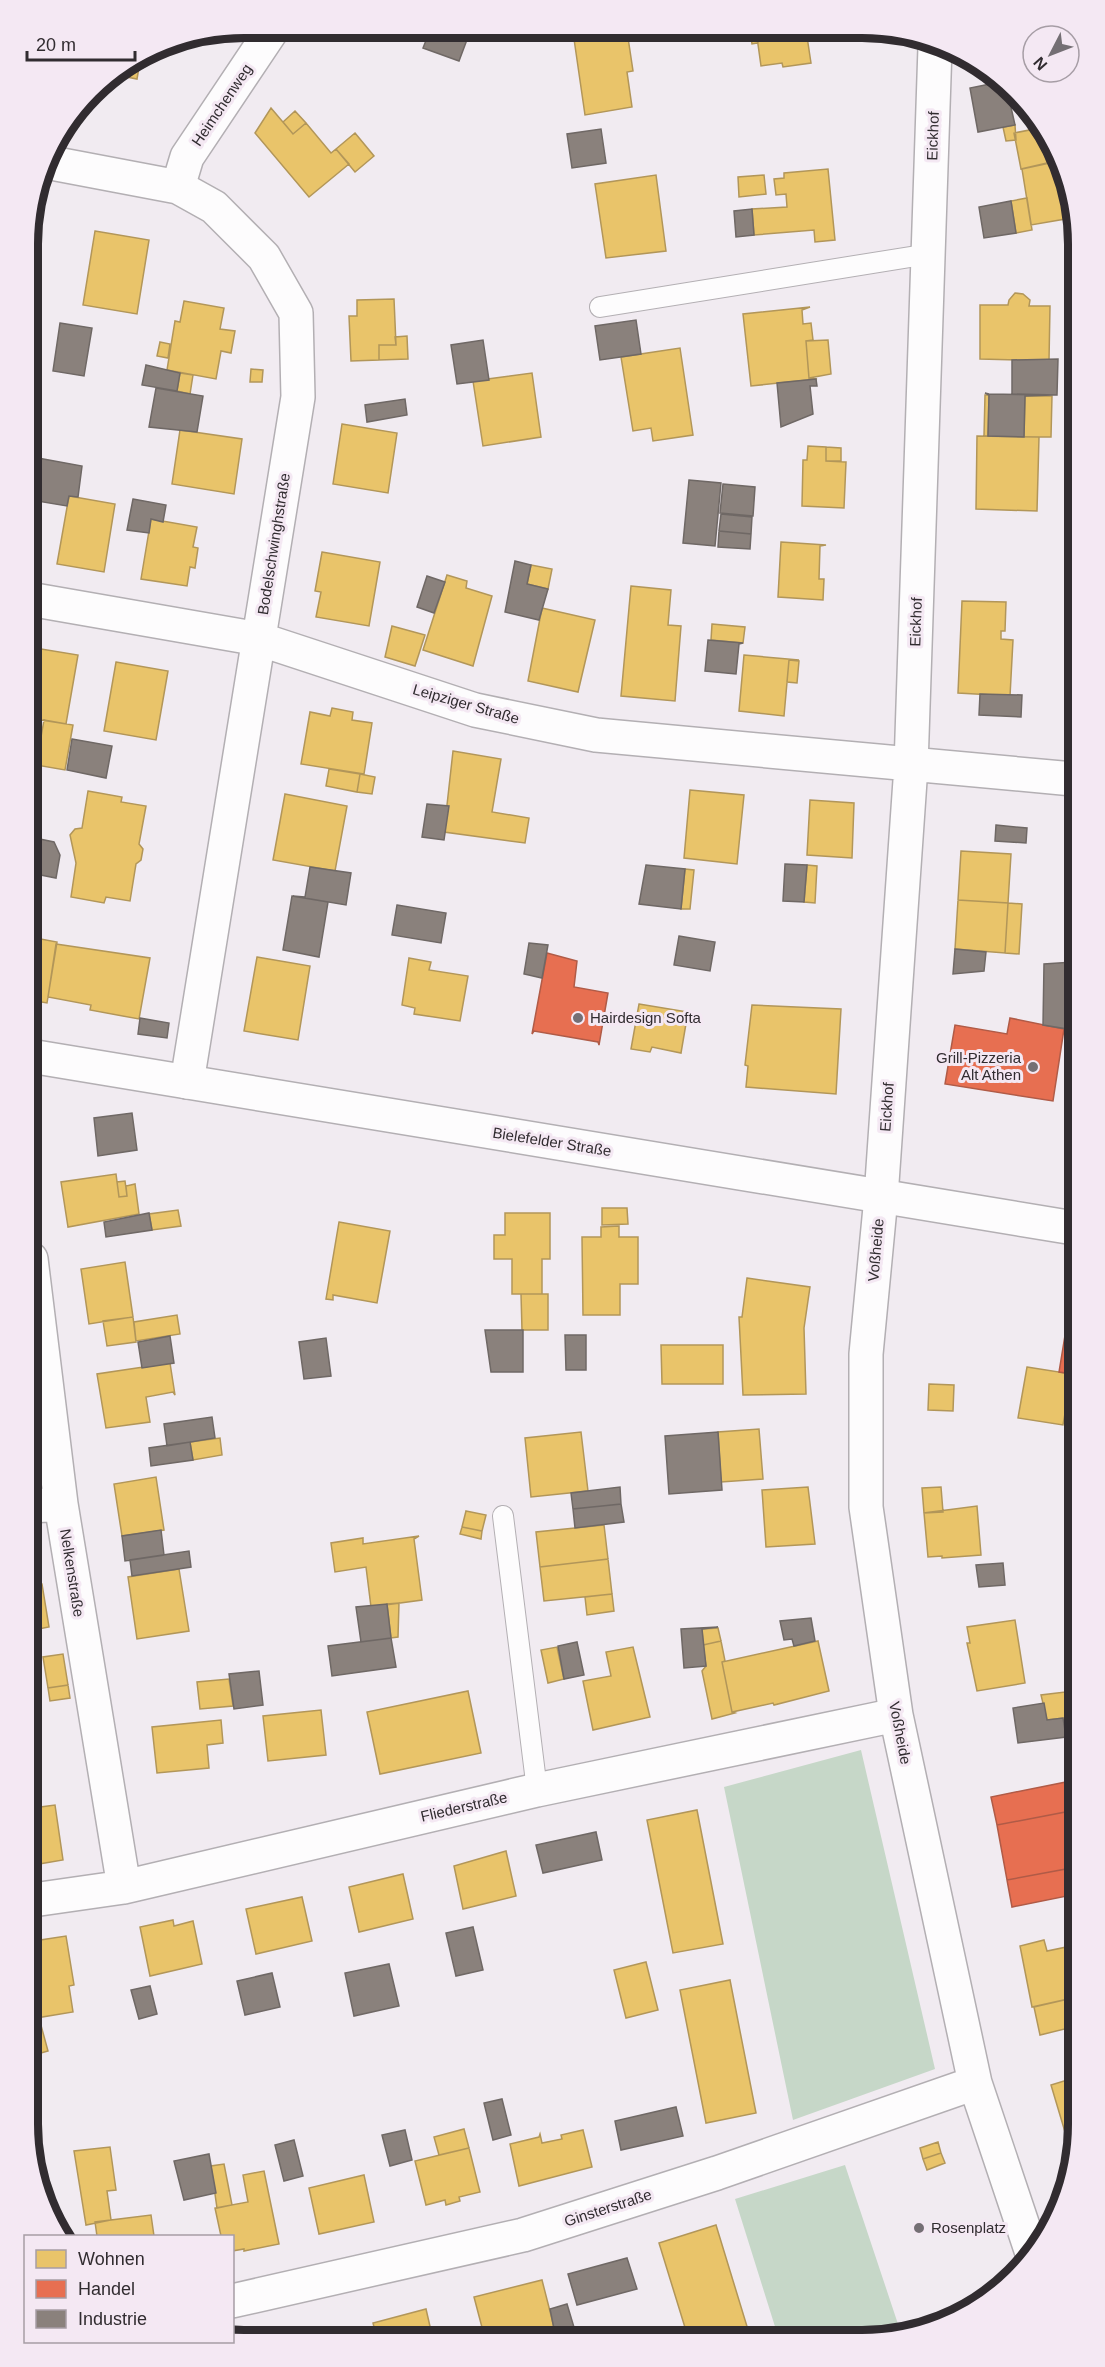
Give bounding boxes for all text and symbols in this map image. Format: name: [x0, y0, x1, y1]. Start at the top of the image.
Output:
scale bar: [27, 24, 135, 62]
north arrow: [1021, 24, 1081, 84]
text: 20 m: [36, 35, 76, 55]
text: N: [1030, 54, 1050, 74]
street label: Heimchenweg: [188, 61, 255, 149]
street label: Eickhof: [923, 110, 942, 161]
street label: Bodelschwinghstraße: [254, 472, 293, 616]
street label: Eickhof: [906, 596, 925, 647]
street label: Leipziger Straße: [411, 680, 521, 727]
place label: Hairdesign Softa: [590, 1009, 702, 1026]
marker: Hairdesign Softa: [571, 1011, 585, 1025]
place label: Grill-Pizzeria Alt Athen: [936, 1049, 1022, 1083]
marker: Grill-Pizzeria Alt Athen: [1026, 1060, 1040, 1074]
street label: Eickhof: [876, 1081, 897, 1132]
street label: Bielefelder Straße: [491, 1124, 613, 1159]
street label: Voßheide: [864, 1218, 887, 1282]
street label: Nelkenstraße: [57, 1528, 88, 1618]
street label: Voßheide: [886, 1700, 915, 1766]
street label: Fliederstraße: [419, 1788, 509, 1825]
street label: Ginsterstraße: [562, 2185, 654, 2230]
place label: Rosenplatz: [931, 2219, 1006, 2236]
marker: Rosenplatz: [912, 2221, 926, 2235]
legend: [24, 2235, 234, 2343]
text: Wohnen: [78, 2249, 145, 2269]
text: Handel: [78, 2279, 135, 2299]
text: Industrie: [78, 2309, 147, 2329]

